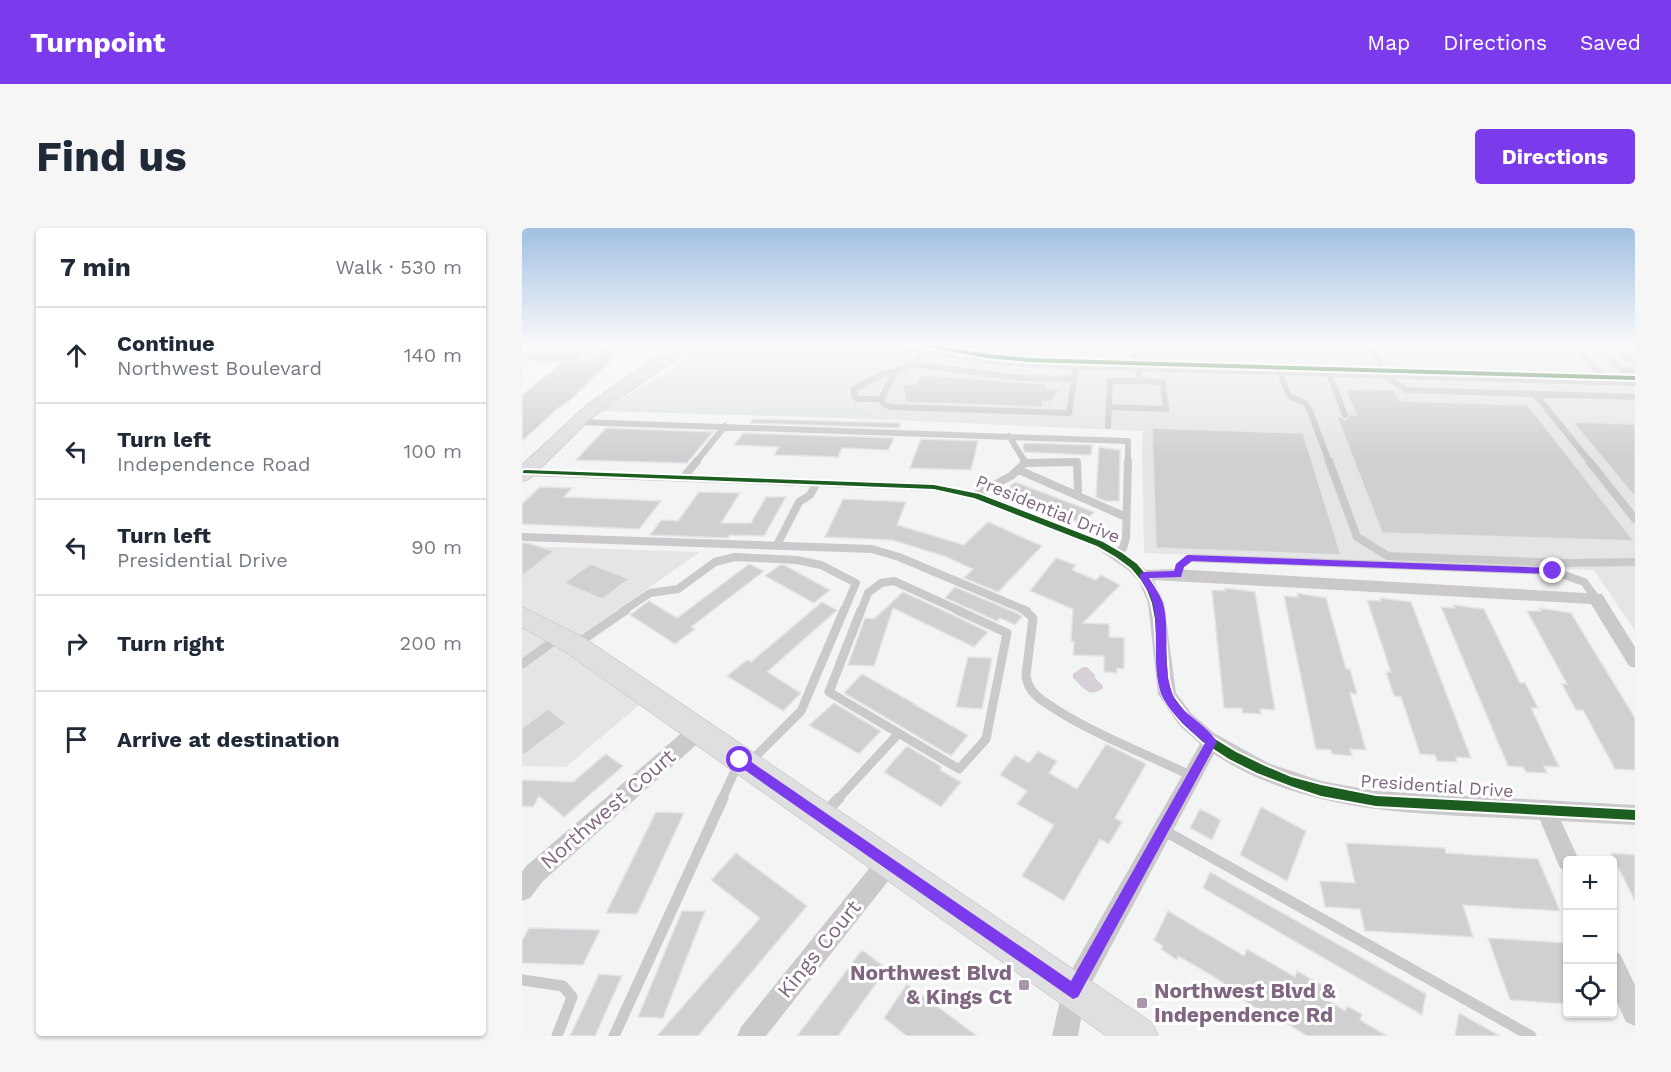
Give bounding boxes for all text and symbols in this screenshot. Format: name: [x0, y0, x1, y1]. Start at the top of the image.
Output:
text: Turnpoint: [30, 26, 165, 59]
text: Map: [1367, 30, 1410, 55]
text: Directions: [1443, 30, 1547, 55]
text: Saved: [1580, 30, 1641, 55]
button: Directions: [1475, 129, 1635, 184]
text: Find us: [36, 132, 187, 181]
text: 7 min: [60, 252, 131, 282]
text: Walk · 530 m: [335, 255, 462, 279]
text: Continue: [117, 331, 215, 356]
icon: ahead: [60, 339, 93, 372]
text: 140 m: [404, 343, 462, 367]
text: Northwest Boulevard: [117, 356, 322, 380]
text: Turn left: [117, 427, 211, 452]
icon: left: [60, 435, 93, 468]
text: 100 m: [403, 439, 462, 463]
text: Independence Road: [117, 452, 311, 476]
street label: Presidential Drive: [973, 470, 1123, 547]
text: Turn left: [117, 523, 211, 548]
icon: left: [60, 531, 93, 564]
text: 90 m: [411, 535, 462, 559]
text: Presidential Drive: [117, 548, 288, 572]
route end: [1539, 557, 1565, 583]
icon: right: [60, 627, 93, 660]
text: Turn right: [117, 631, 224, 656]
text: 200 m: [400, 631, 462, 655]
icon: arrive: [60, 723, 93, 756]
text: Arrive at destination: [117, 727, 340, 752]
street label: Northwest Court: [535, 743, 680, 874]
route start: [726, 746, 752, 772]
street label: Presidential Drive: [1360, 770, 1514, 801]
map controls: [1563, 856, 1617, 1018]
button: +: [1563, 856, 1617, 910]
street label: Kings Court: [772, 895, 866, 1003]
button: −: [1563, 910, 1617, 964]
place label: Northwest Blvd & Kings Ct: [850, 960, 1012, 1009]
button: locate: [1563, 964, 1617, 1018]
marker: Northwest Blvd & Kings Ct: [1017, 978, 1031, 992]
place label: Northwest Blvd & Independence Rd: [1154, 978, 1336, 1027]
marker: Northwest Blvd & Independence Rd: [1135, 996, 1149, 1010]

